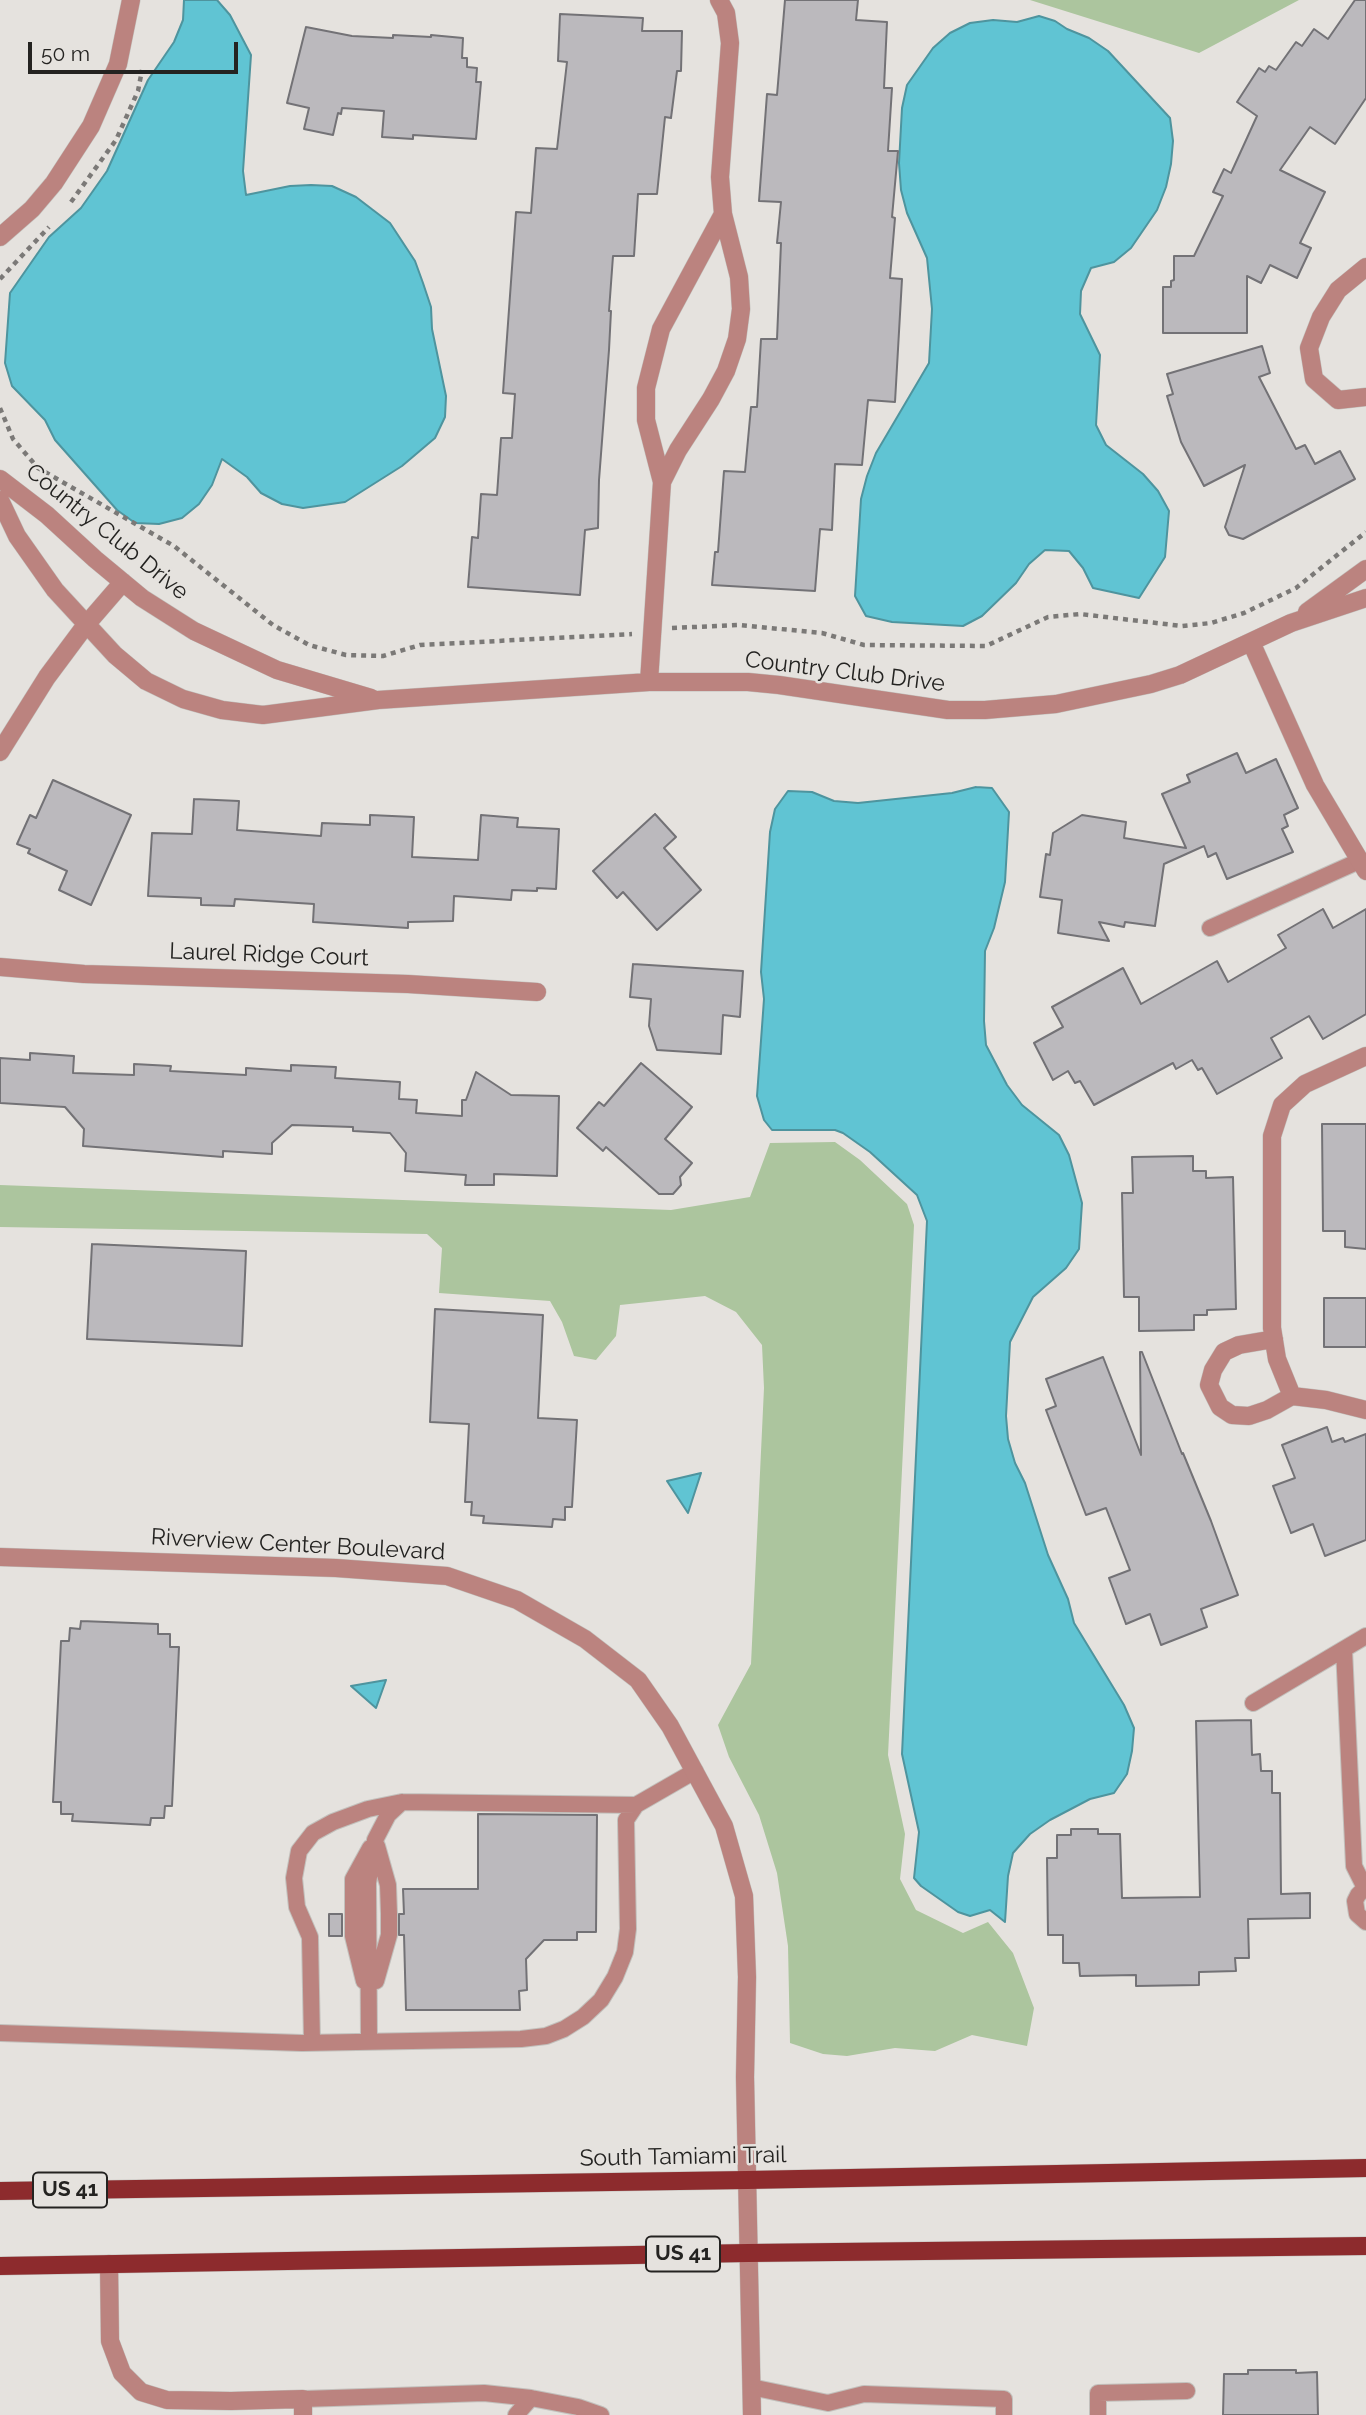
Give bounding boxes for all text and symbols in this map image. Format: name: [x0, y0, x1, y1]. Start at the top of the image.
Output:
scale bar: [32, 28, 242, 72]
text: 50 m: [41, 41, 90, 66]
street label: Country Club Drive: [20, 458, 194, 606]
street label: Country Club Drive: [743, 646, 947, 698]
street label: Laurel Ridge Court: [169, 938, 369, 972]
street label: Riverview Center Boulevard: [150, 1524, 446, 1566]
street label: South Tamiami Trail: [579, 2141, 787, 2173]
road number: US 41: [33, 2172, 107, 2208]
road number: US 41: [646, 2236, 720, 2272]

